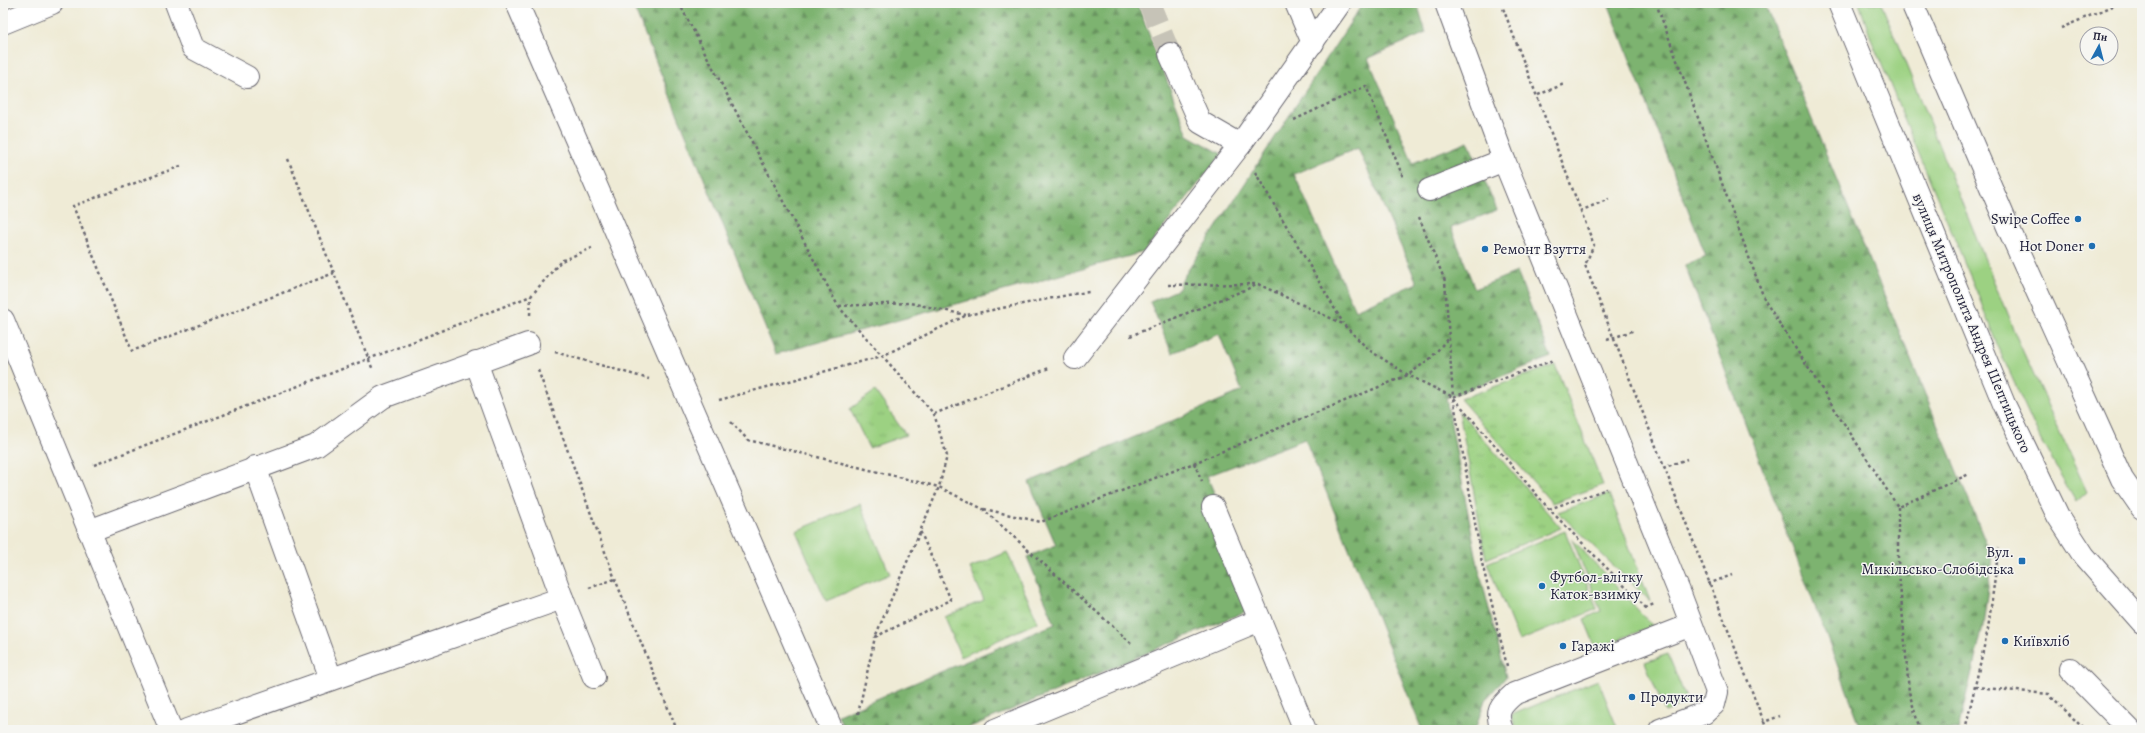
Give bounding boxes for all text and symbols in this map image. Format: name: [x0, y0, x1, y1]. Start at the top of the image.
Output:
north arrow: [2079, 26, 2119, 66]
text: Пн: [2092, 28, 2109, 45]
street label: вулиця Митрополита Андрея Шептицького: [1908, 190, 2036, 456]
place label: Swipe Coffee: [1991, 209, 2070, 229]
marker: Swipe Coffee: [2073, 214, 2083, 224]
place label: Hot Doner: [2019, 236, 2084, 256]
place label: Ремонт Взуття: [1493, 239, 1586, 259]
marker: Hot Doner: [2087, 241, 2097, 251]
marker: Ремонт Взуття: [1480, 244, 1490, 254]
place label: Вул. Микільсько-Слобідська: [1861, 542, 2014, 579]
marker: Вул. Микільсько-Слобідська: [2017, 556, 2027, 566]
place label: Футбол-влітку Каток-взимку: [1550, 567, 1643, 604]
marker: Футбол-влітку Каток-взимку: [1537, 581, 1547, 591]
place label: Київхліб: [2013, 631, 2070, 651]
place label: Гаражі: [1571, 636, 1615, 656]
marker: Київхліб: [2000, 636, 2010, 646]
marker: Гаражі: [1558, 641, 1568, 651]
place label: Продукти: [1640, 687, 1704, 707]
marker: Продукти: [1627, 692, 1637, 702]

